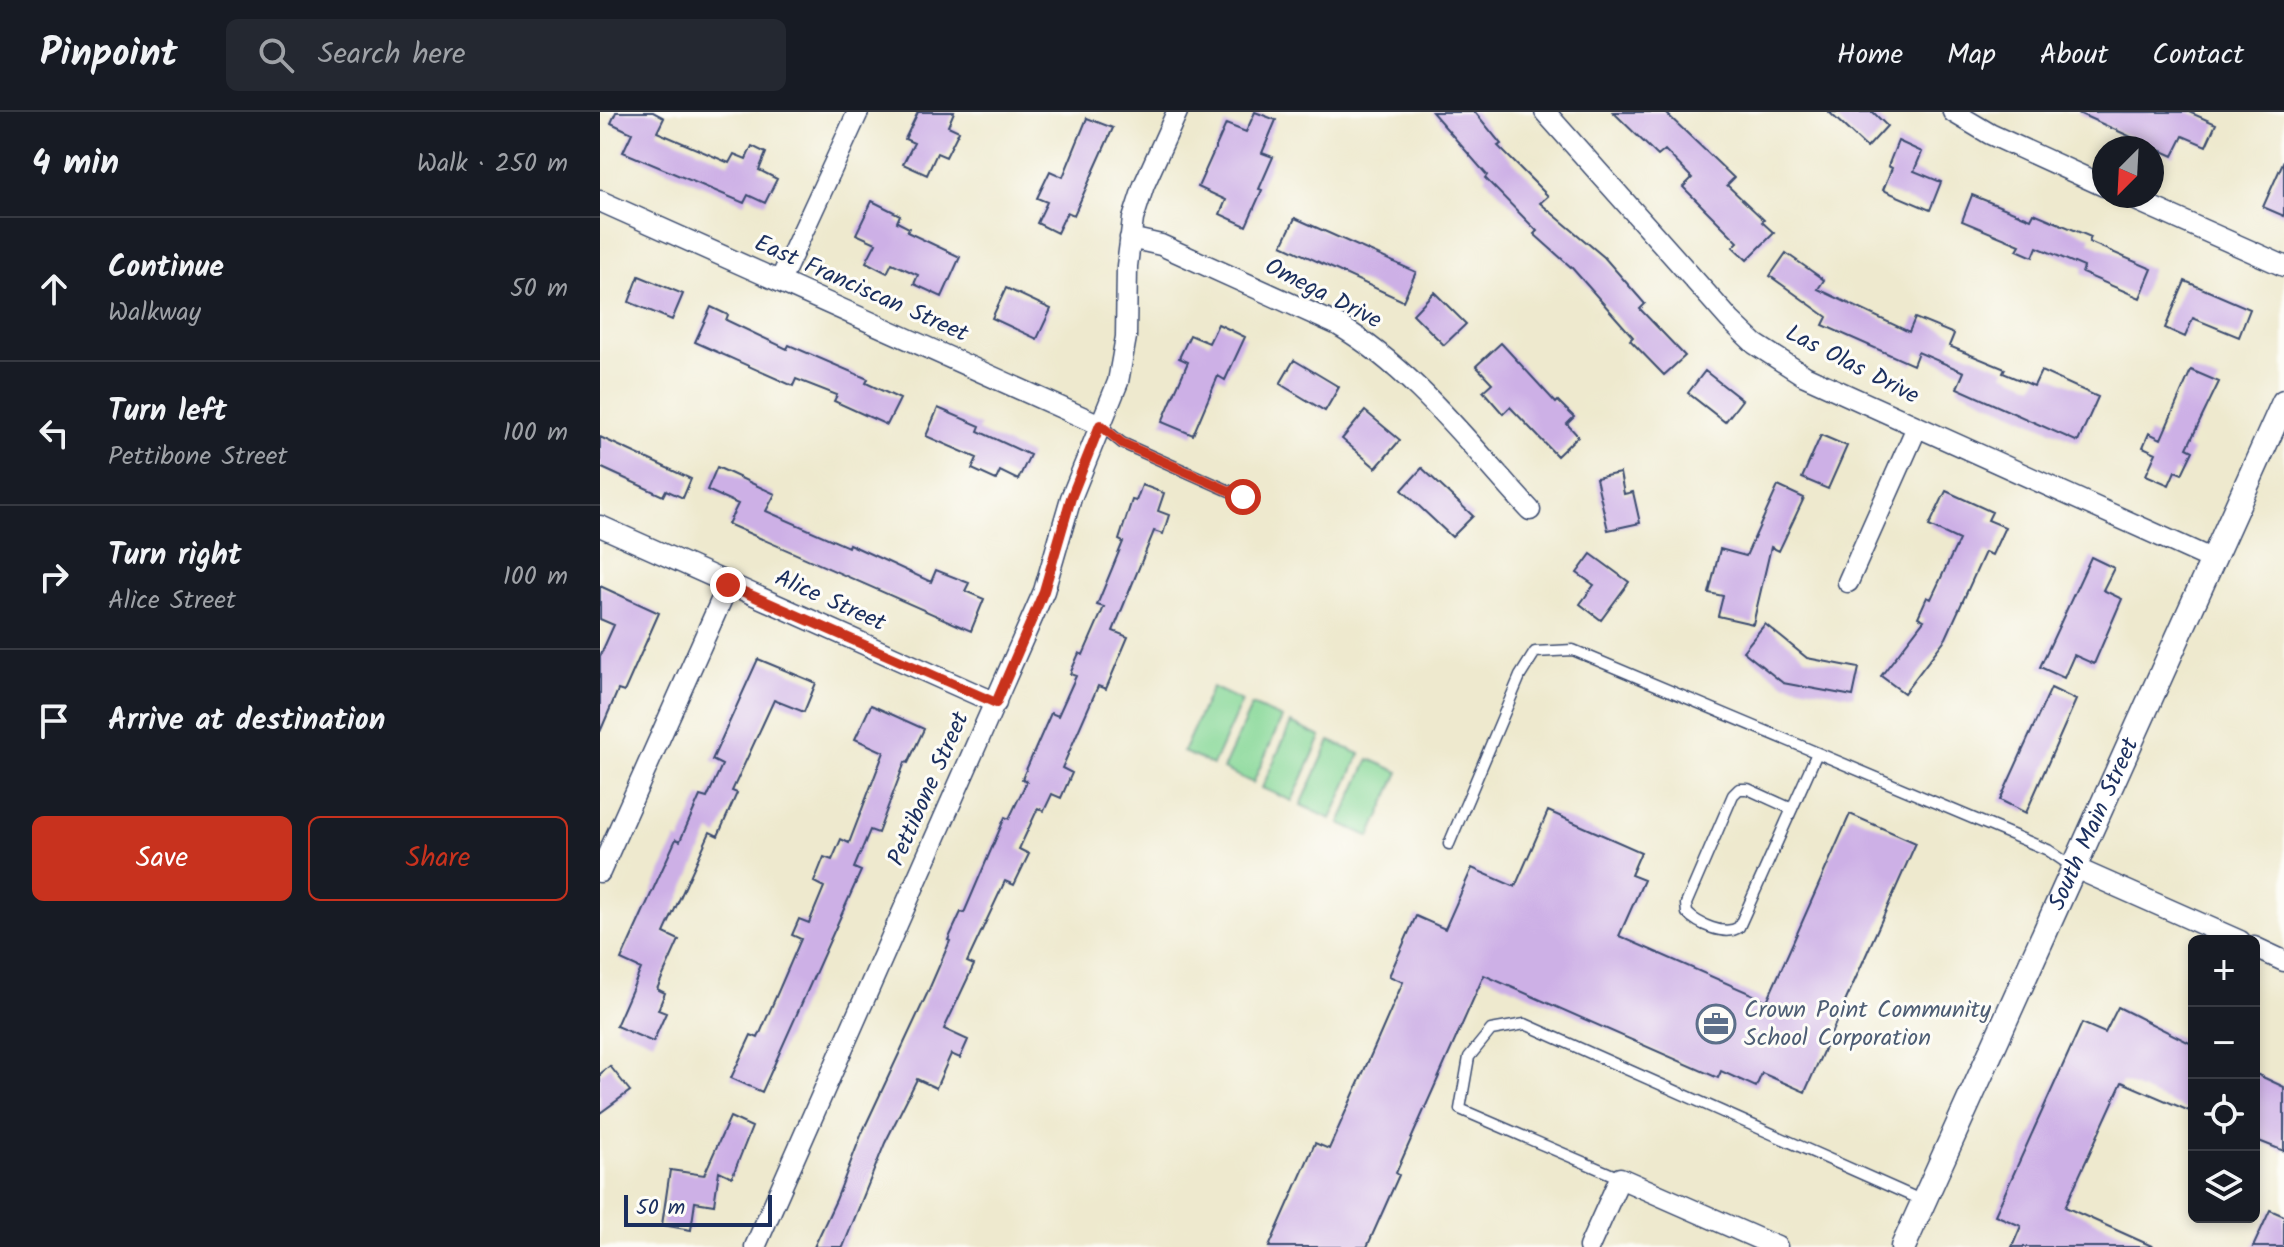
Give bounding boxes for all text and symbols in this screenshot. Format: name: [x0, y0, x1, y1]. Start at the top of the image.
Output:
search box: [226, 19, 786, 91]
text: Pinpoint: [40, 25, 178, 85]
text: Search here: [318, 31, 466, 79]
icon: search: [254, 33, 298, 77]
text: Home: [1837, 33, 1903, 78]
text: Map: [1947, 33, 1996, 78]
text: About: [2040, 33, 2108, 78]
text: Contact: [2152, 33, 2244, 78]
north arrow: [2092, 136, 2164, 208]
text: 4 min: [32, 137, 119, 191]
text: Walk · 250 m: [417, 143, 568, 185]
street label: East Franciscan Street: [748, 224, 975, 354]
text: Continue: [108, 244, 224, 292]
street label: Omega Drive: [1258, 248, 1389, 340]
icon: ahead: [32, 267, 76, 311]
text: 50 m: [510, 268, 568, 310]
text: Walkway: [108, 292, 201, 334]
street label: Las Olas Drive: [1778, 314, 1926, 416]
text: Turn left: [108, 388, 227, 436]
icon: left: [32, 411, 76, 455]
text: 100 m: [503, 412, 568, 454]
text: Pettibone Street: [108, 436, 287, 478]
route start: [1225, 479, 1261, 515]
text: Turn right: [108, 532, 241, 580]
icon: right: [32, 555, 76, 599]
text: 100 m: [503, 556, 568, 598]
street label: Alice Street: [768, 559, 893, 643]
route end: [710, 567, 746, 603]
text: Alice Street: [108, 580, 236, 622]
text: Arrive at destination: [108, 697, 385, 745]
icon: arrive: [32, 699, 76, 743]
street label: Pettibone Street: [877, 705, 981, 873]
street label: South Main Street: [2038, 730, 2150, 917]
button: Save: [32, 816, 292, 901]
button: Share: [308, 816, 568, 901]
map controls: [2188, 935, 2260, 1223]
button: +: [2188, 935, 2260, 1007]
place label: Crown Point Community School Corporation: [1744, 991, 1992, 1058]
office icon: Crown Point Community School Corporation: [1695, 1003, 1737, 1045]
button: −: [2188, 1007, 2260, 1079]
button: locate: [2188, 1079, 2260, 1151]
button: layers: [2188, 1151, 2260, 1223]
scale bar: [624, 1191, 772, 1227]
text: 50 m: [636, 1191, 685, 1226]

